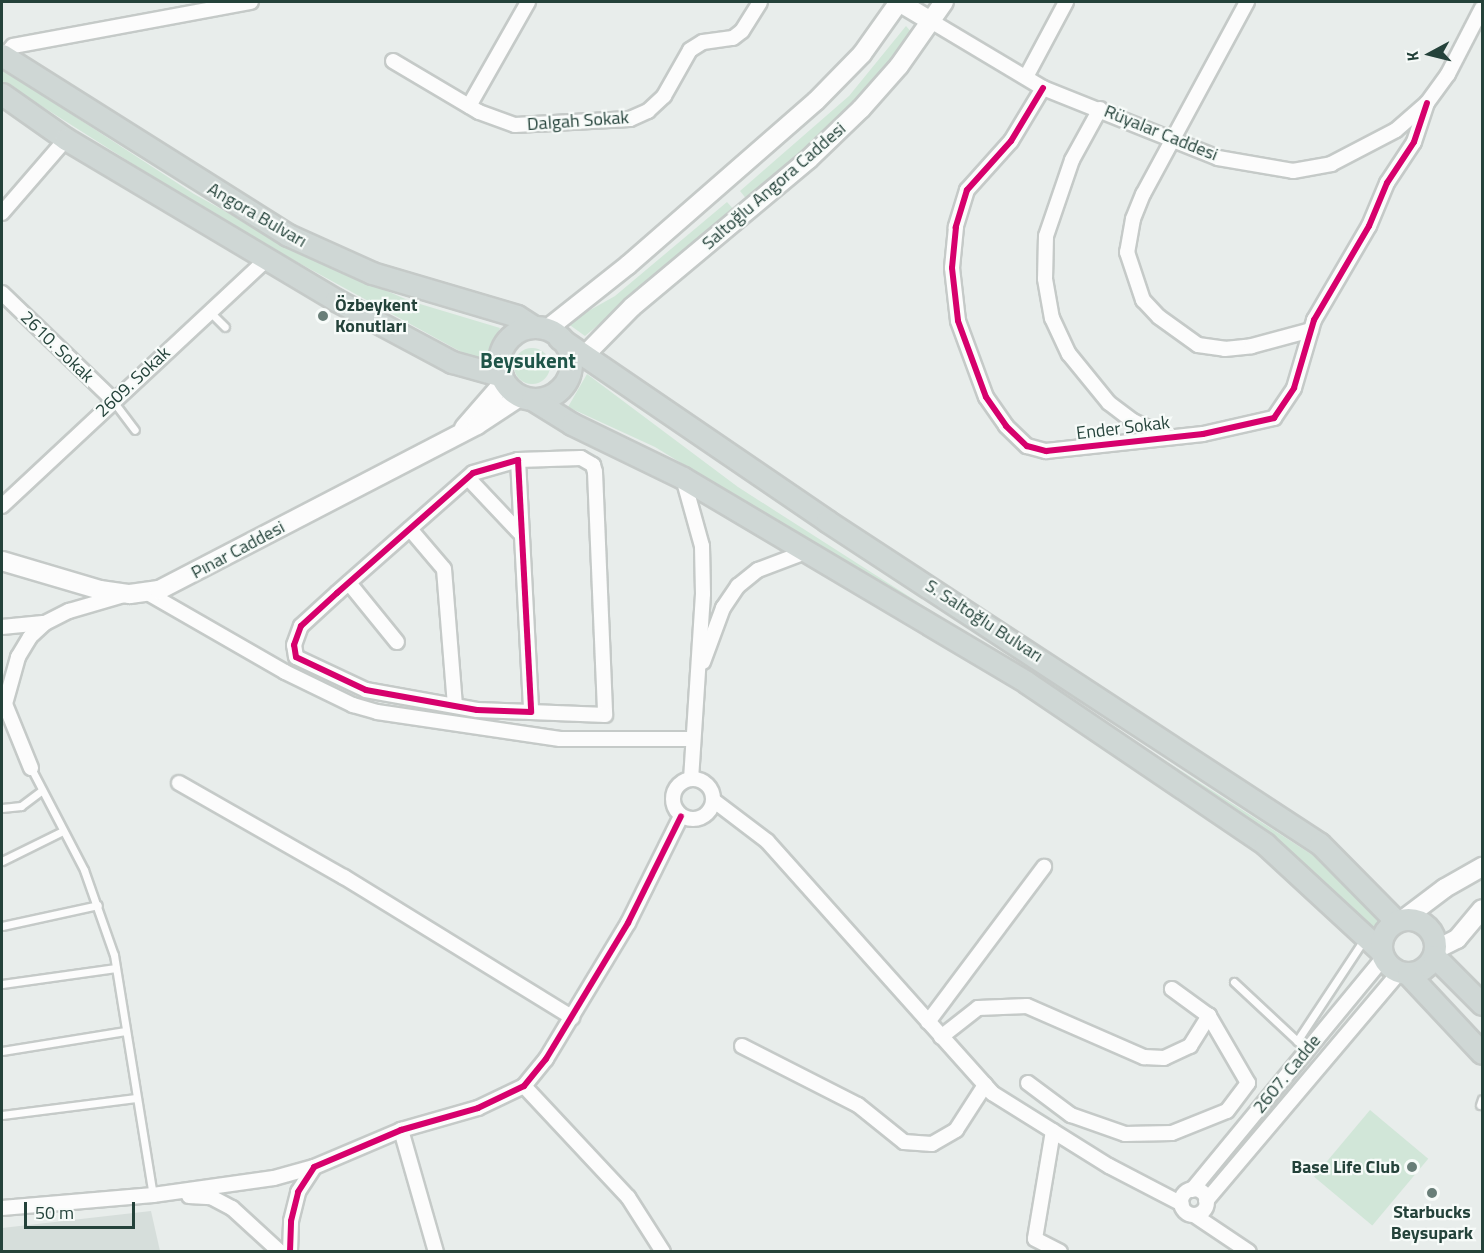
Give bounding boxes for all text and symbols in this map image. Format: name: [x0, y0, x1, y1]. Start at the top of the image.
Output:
north arrow: [1400, 24, 1460, 84]
text: K: [1400, 50, 1425, 62]
street label: Rüyalar Caddesi: [1101, 100, 1221, 166]
street label: Dalgah Sokak: [526, 107, 630, 135]
street label: Saltoğlu Angora Caddesi: [698, 118, 850, 254]
street label: Angora Bulvarı: [204, 178, 310, 252]
place label: Özbeykent Konutları: [335, 295, 418, 338]
street label: 2610. Sokak: [16, 307, 98, 387]
marker: Özbeykent Konutları: [316, 309, 330, 323]
street label: 2609. Sokak: [91, 342, 175, 422]
district label: Beysukent: [480, 347, 576, 373]
street label: Ender Sokak: [1075, 412, 1171, 444]
street label: Pınar Caddesi: [188, 516, 288, 584]
street label: S. Saltoğlu Bulvarı: [921, 575, 1047, 667]
street label: 2607. Cadde: [1249, 1030, 1325, 1118]
place label: Base Life Club: [1291, 1156, 1400, 1178]
marker: Base Life Club: [1405, 1160, 1419, 1174]
marker: Starbucks Beysupark: [1425, 1186, 1439, 1200]
scale bar: [27, 1190, 138, 1228]
text: 50 m: [35, 1199, 74, 1226]
place label: Starbucks Beysupark: [1391, 1202, 1473, 1244]

